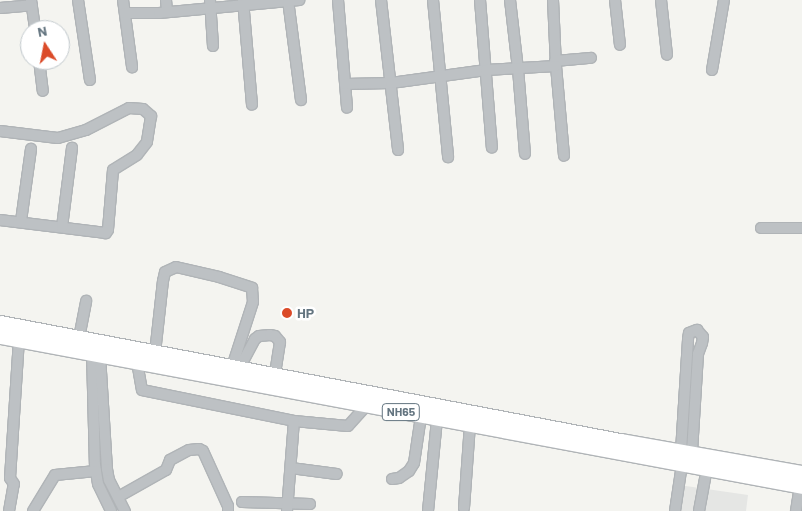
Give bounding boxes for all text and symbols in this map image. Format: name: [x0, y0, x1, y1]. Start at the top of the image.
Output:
north arrow: [20, 20, 70, 70]
text: N: [36, 22, 48, 40]
place label: HP: [297, 305, 314, 321]
marker: HP: [281, 307, 293, 319]
road number: NH65: [381, 402, 421, 422]

